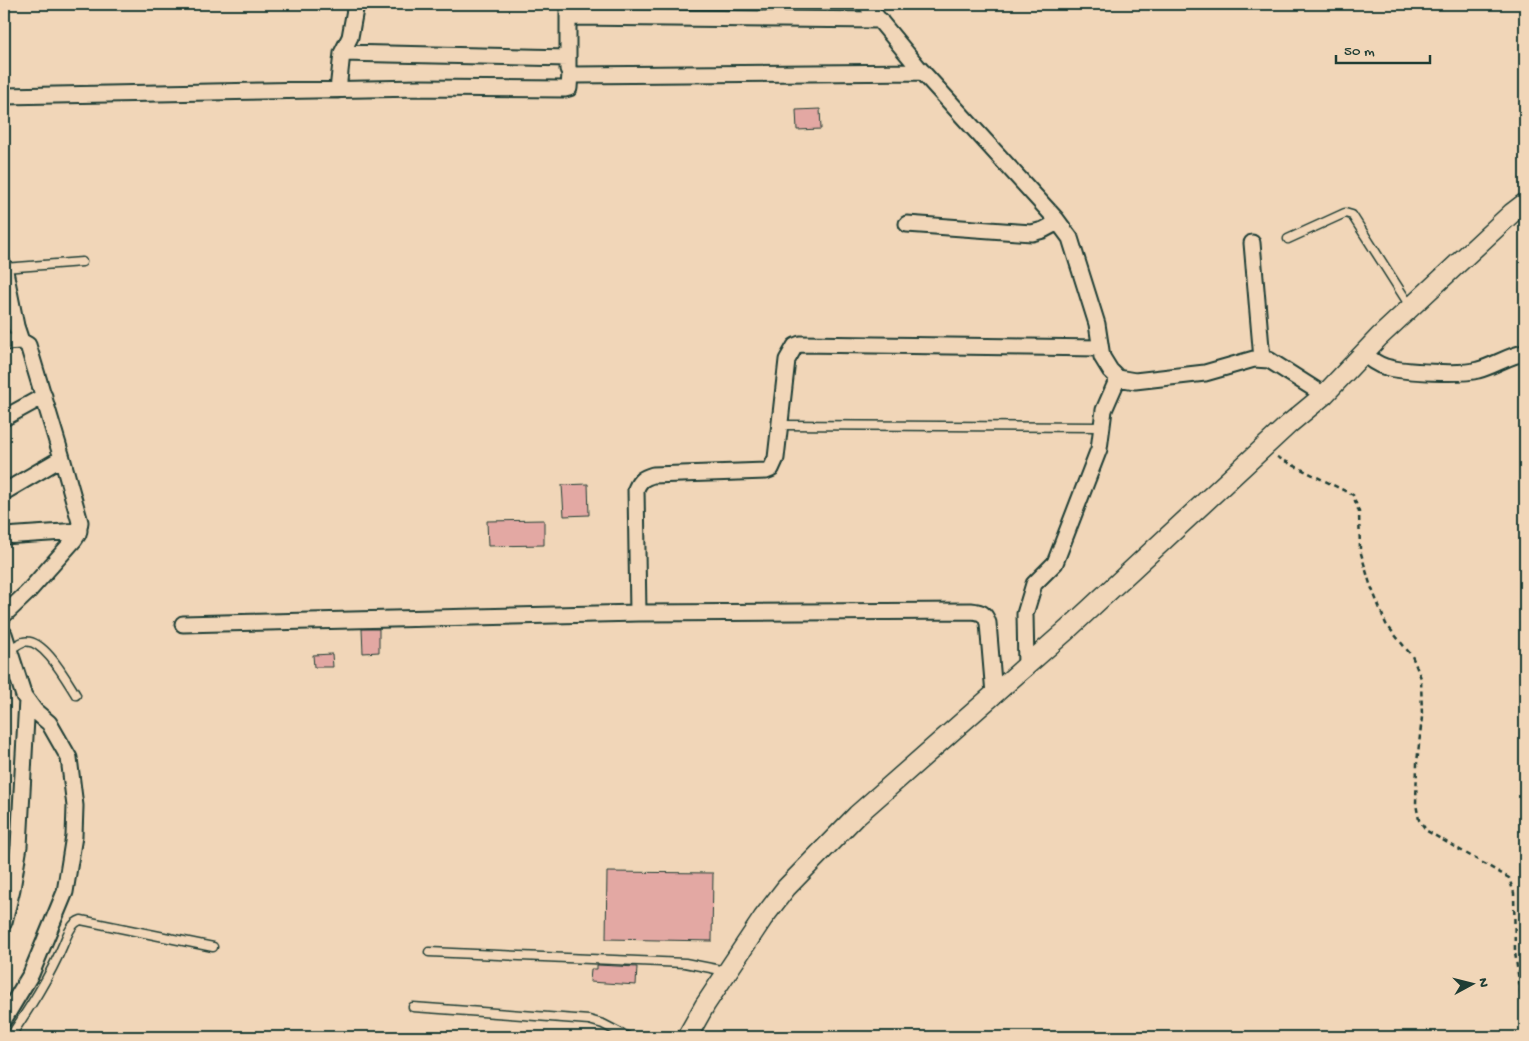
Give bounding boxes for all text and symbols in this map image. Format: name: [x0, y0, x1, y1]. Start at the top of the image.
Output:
scale bar: [1336, 32, 1430, 64]
text: 50 m: [1344, 43, 1375, 61]
north arrow: [1446, 958, 1496, 1008]
text: N: [1473, 977, 1491, 988]

